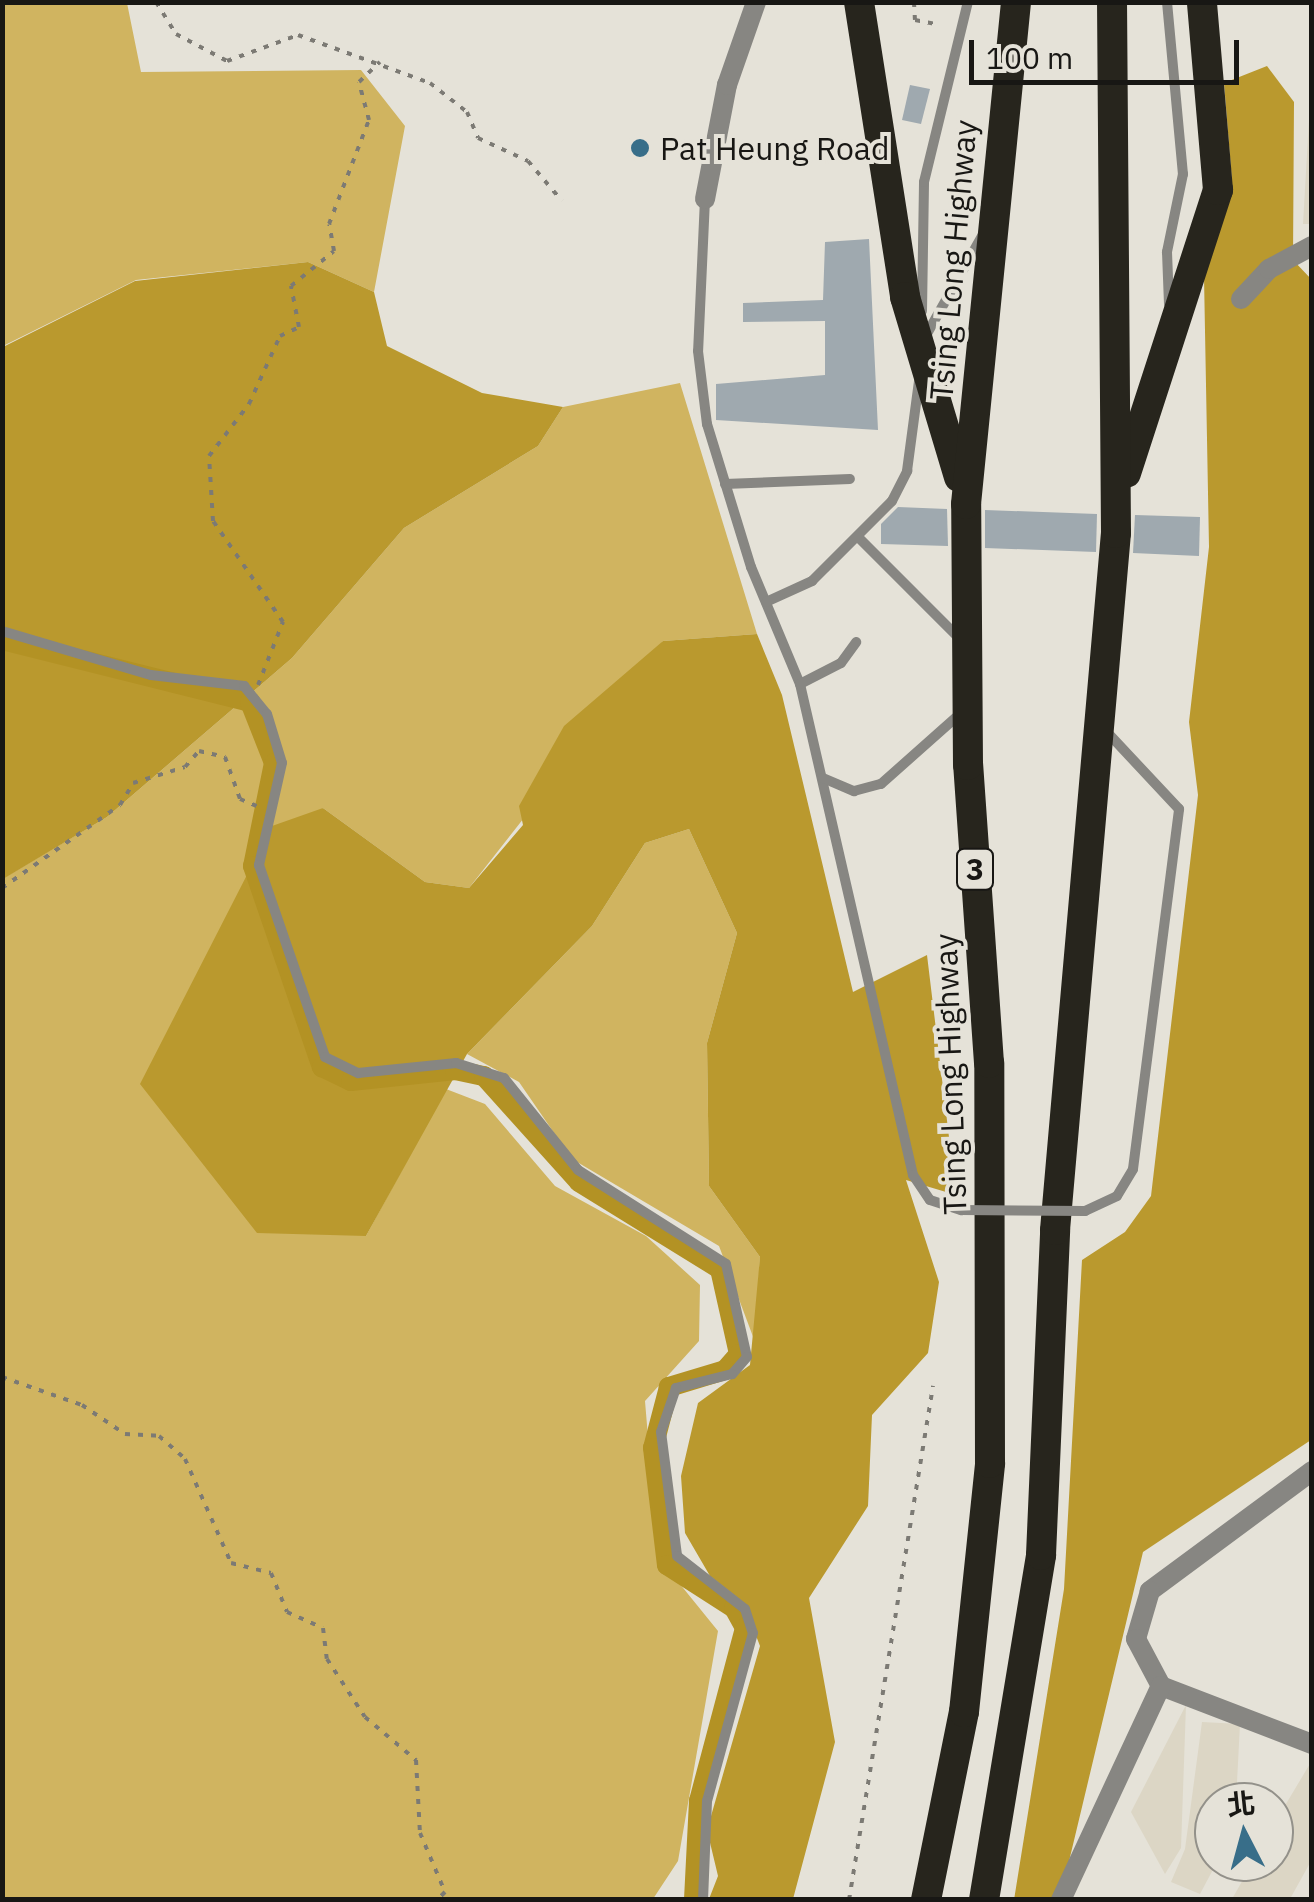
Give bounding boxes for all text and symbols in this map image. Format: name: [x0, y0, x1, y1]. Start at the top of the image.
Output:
scale bar: [974, 20, 1244, 82]
text: 100 m: [986, 38, 1073, 77]
street label: Tsing Long Highway: [922, 118, 984, 402]
place label: Pat Heung Road: [660, 129, 890, 167]
marker: Pat Heung Road: [629, 137, 651, 159]
road number: 3: [955, 844, 995, 894]
street label: Tsing Long Highway: [926, 933, 974, 1215]
north arrow: [1194, 1782, 1294, 1882]
text: 北: [1225, 1784, 1257, 1824]

